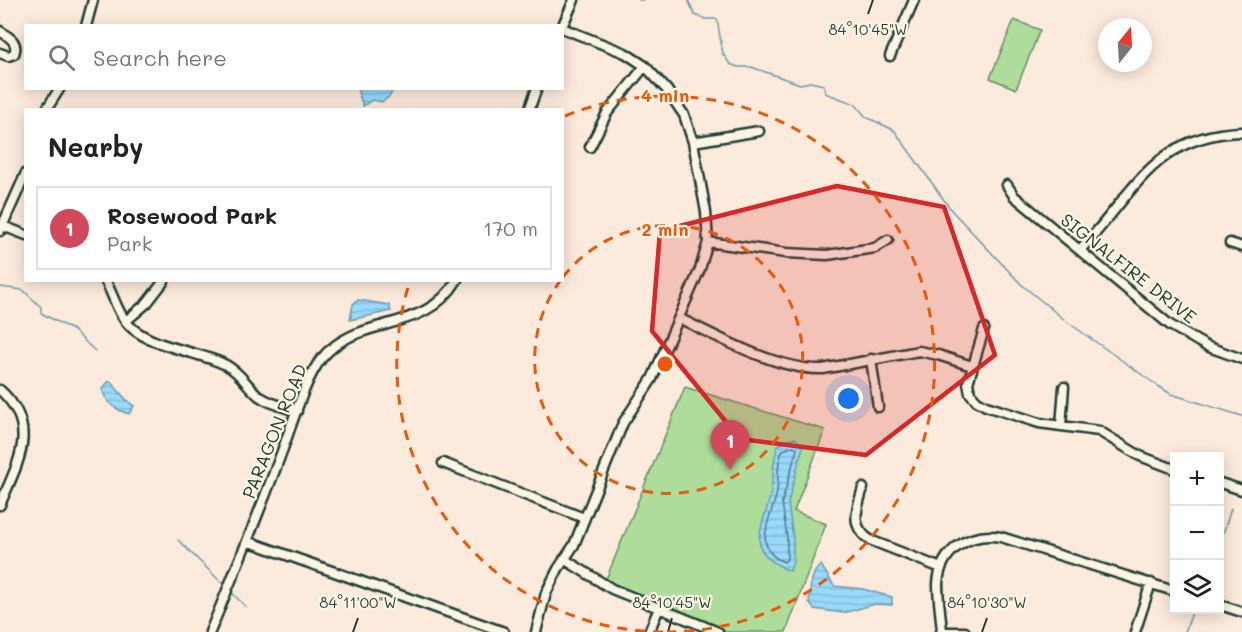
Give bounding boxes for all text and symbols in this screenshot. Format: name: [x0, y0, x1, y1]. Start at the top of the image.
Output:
north arrow: [1098, 18, 1152, 72]
text: 84°10'45"W: [829, 19, 907, 39]
search box: [24, 24, 564, 90]
icon: search: [45, 41, 78, 74]
text: Search here: [93, 43, 227, 72]
text: 4 min: [641, 83, 689, 107]
text: Nearby: [48, 130, 143, 164]
text: Rosewood Park: [107, 201, 277, 230]
street label: SIGNALFIRE DRIVE: [1056, 208, 1202, 328]
text: 1: [65, 215, 74, 241]
text: 170 m: [483, 215, 538, 241]
text: 2 min: [641, 217, 689, 241]
text: Park: [107, 230, 152, 256]
centre of rings: [655, 354, 675, 374]
street label: PARAGON ROAD: [236, 360, 312, 502]
your location: [834, 384, 863, 413]
pin: 1: [710, 420, 750, 470]
map controls: [1170, 452, 1224, 614]
button: +: [1170, 452, 1224, 506]
button: −: [1170, 506, 1224, 560]
button: layers: [1170, 560, 1224, 614]
text: 84°11'00"W: [319, 592, 397, 612]
text: 84°10'45"W: [633, 592, 711, 612]
text: 84°10'30"W: [947, 592, 1027, 612]

